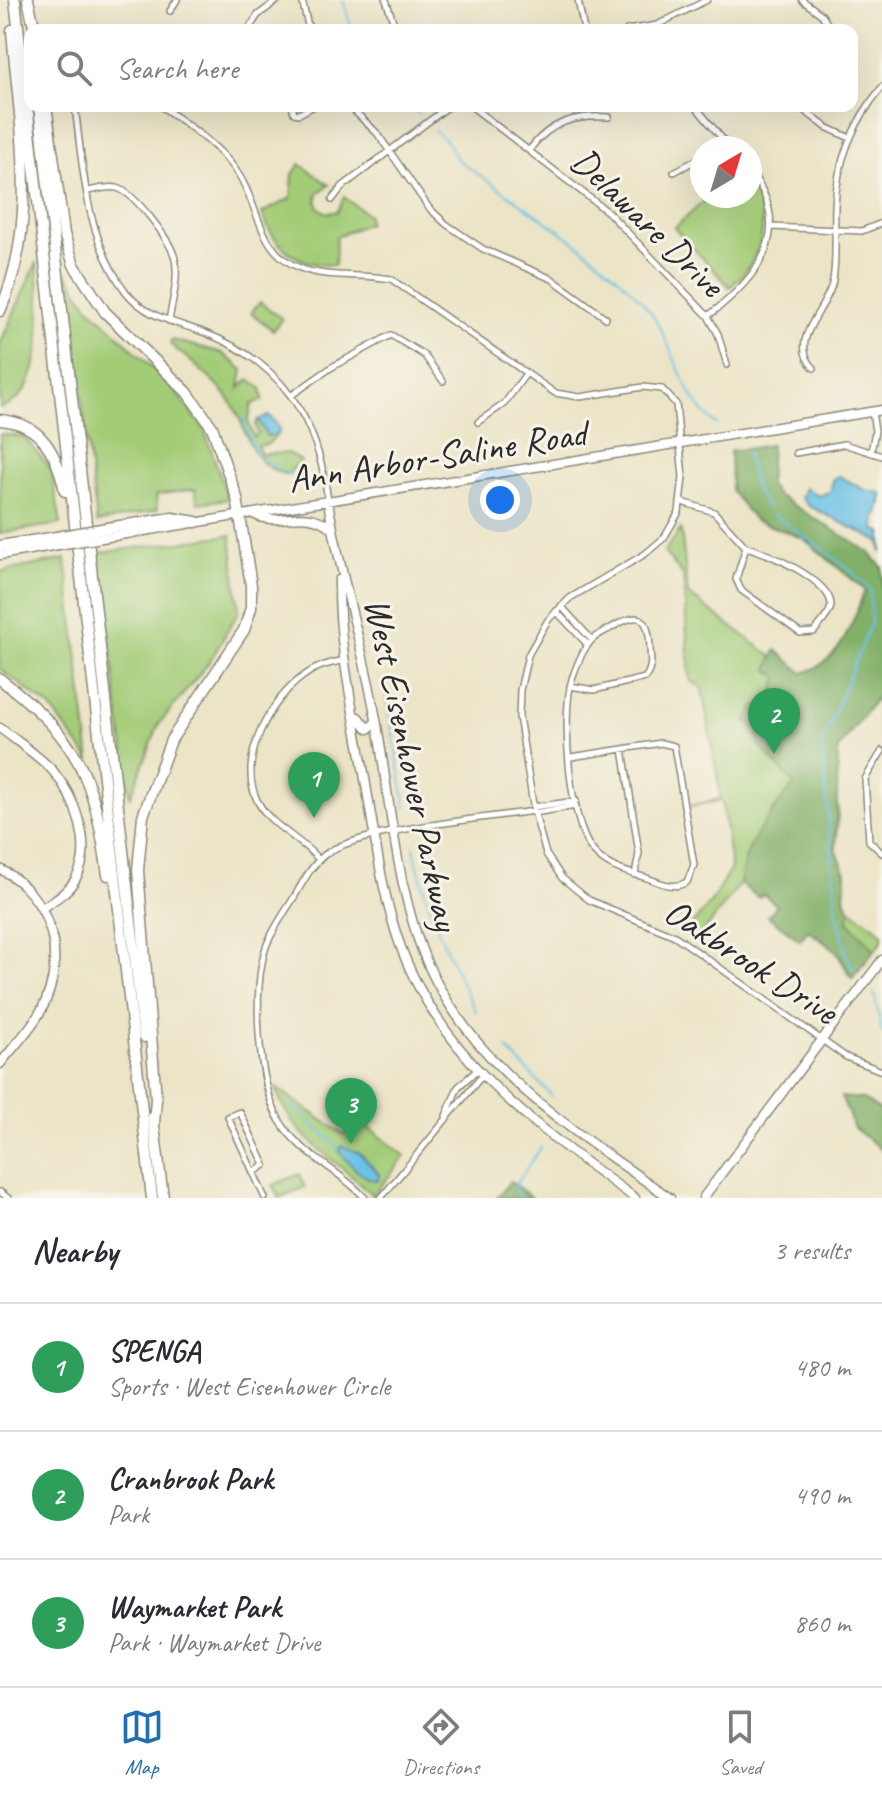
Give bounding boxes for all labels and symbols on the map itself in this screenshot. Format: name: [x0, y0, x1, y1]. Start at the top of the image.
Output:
north arrow: [690, 136, 762, 208]
street label: Delaware Drive: [561, 137, 736, 309]
street label: Ann Arbor-Saline Road: [285, 408, 594, 503]
your location: [480, 480, 520, 520]
street label: West Eisenhower Parkway: [354, 594, 471, 937]
pin: 2: [748, 688, 800, 754]
pin: 1: [288, 752, 340, 818]
street label: Oakbrook Drive: [656, 888, 849, 1036]
pin: 3: [325, 1078, 377, 1144]

